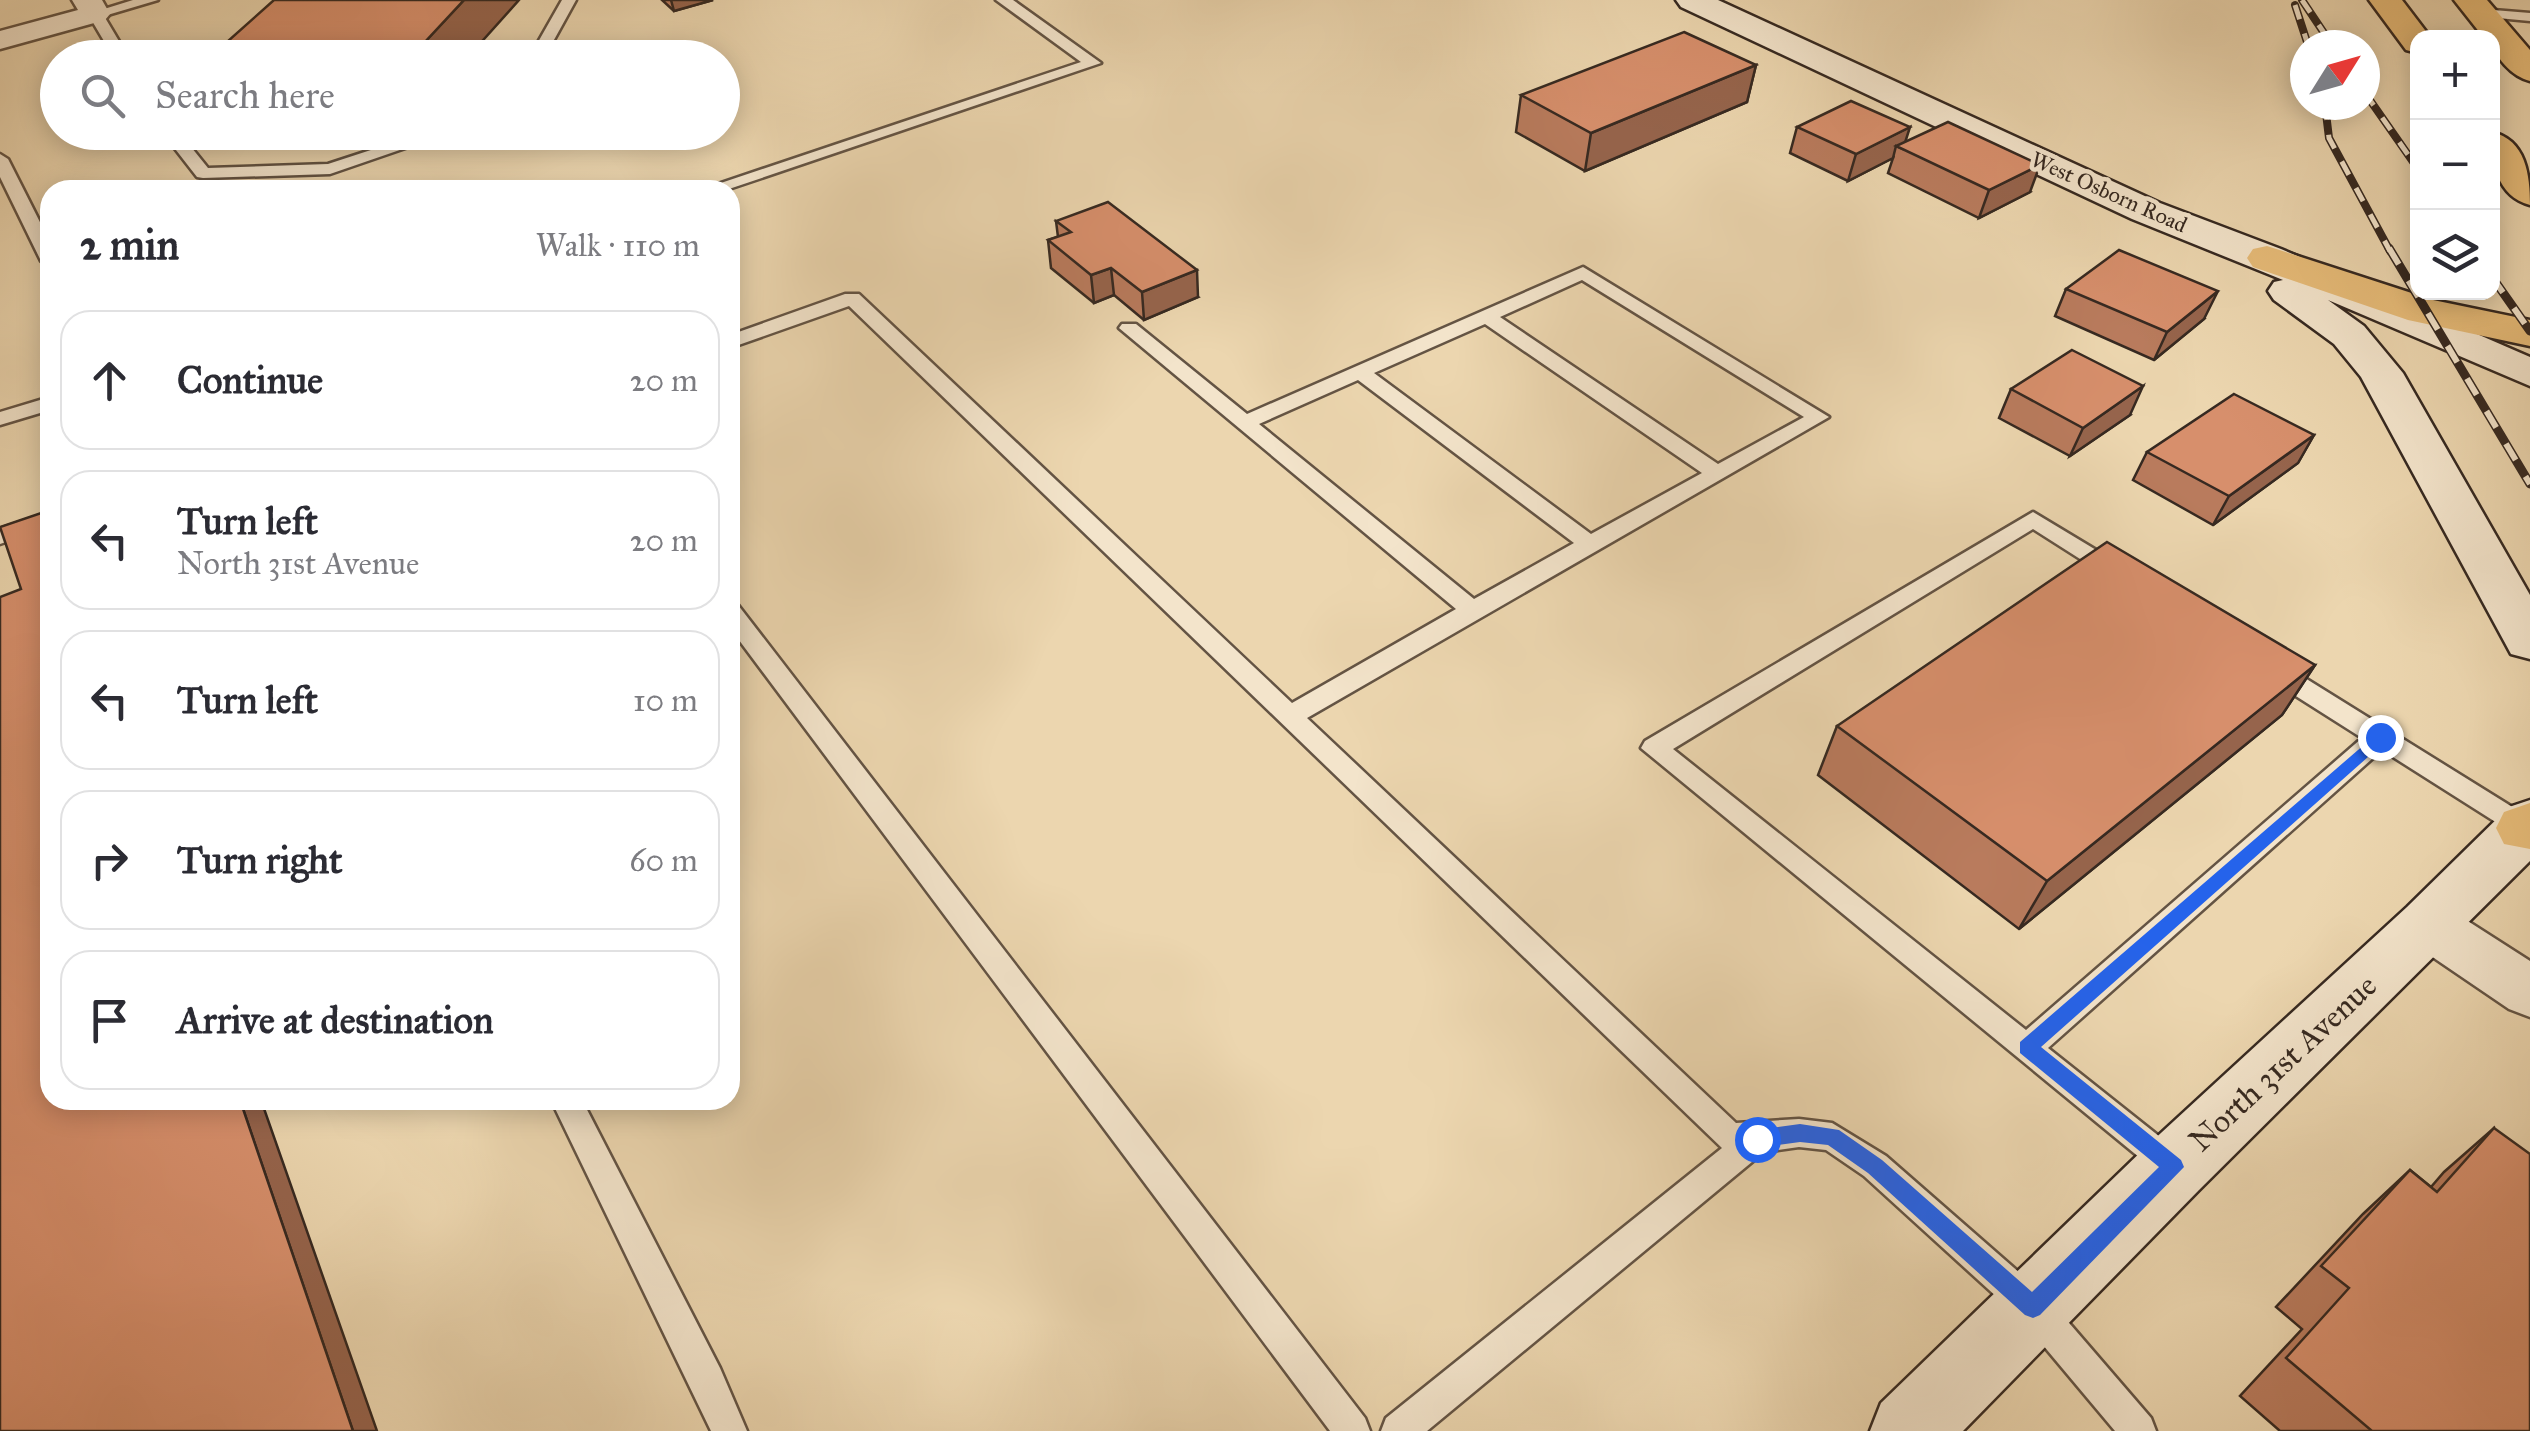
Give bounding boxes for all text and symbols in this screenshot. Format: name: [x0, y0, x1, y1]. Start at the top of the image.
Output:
north arrow: [2290, 30, 2380, 120]
map controls: [2410, 30, 2500, 300]
button: +: [2410, 30, 2500, 120]
search box: [40, 40, 740, 150]
icon: search: [75, 68, 130, 123]
text: Search here: [155, 72, 335, 118]
button: −: [2410, 120, 2500, 210]
street label: West Osborn Road: [2027, 145, 2191, 239]
button: layers: [2410, 210, 2500, 300]
text: 2 min: [80, 219, 179, 271]
text: Walk · 110 m: [536, 226, 700, 265]
icon: ahead: [82, 353, 137, 408]
text: Continue: [177, 357, 323, 403]
text: 20 m: [630, 361, 698, 400]
text: Turn left: [177, 498, 318, 544]
icon: left: [82, 513, 137, 568]
text: 20 m: [630, 521, 698, 560]
text: North 31st Avenue: [177, 544, 419, 583]
icon: left: [82, 673, 137, 728]
text: Turn left: [177, 677, 318, 723]
text: 10 m: [633, 681, 698, 720]
route end: [2358, 715, 2404, 761]
icon: right: [82, 833, 137, 888]
text: Turn right: [177, 837, 343, 883]
text: 60 m: [629, 841, 698, 880]
street label: North 31st Avenue: [2181, 966, 2385, 1160]
icon: arrive: [82, 993, 137, 1048]
text: Arrive at destination: [177, 997, 494, 1043]
route start: [1735, 1117, 1781, 1163]

